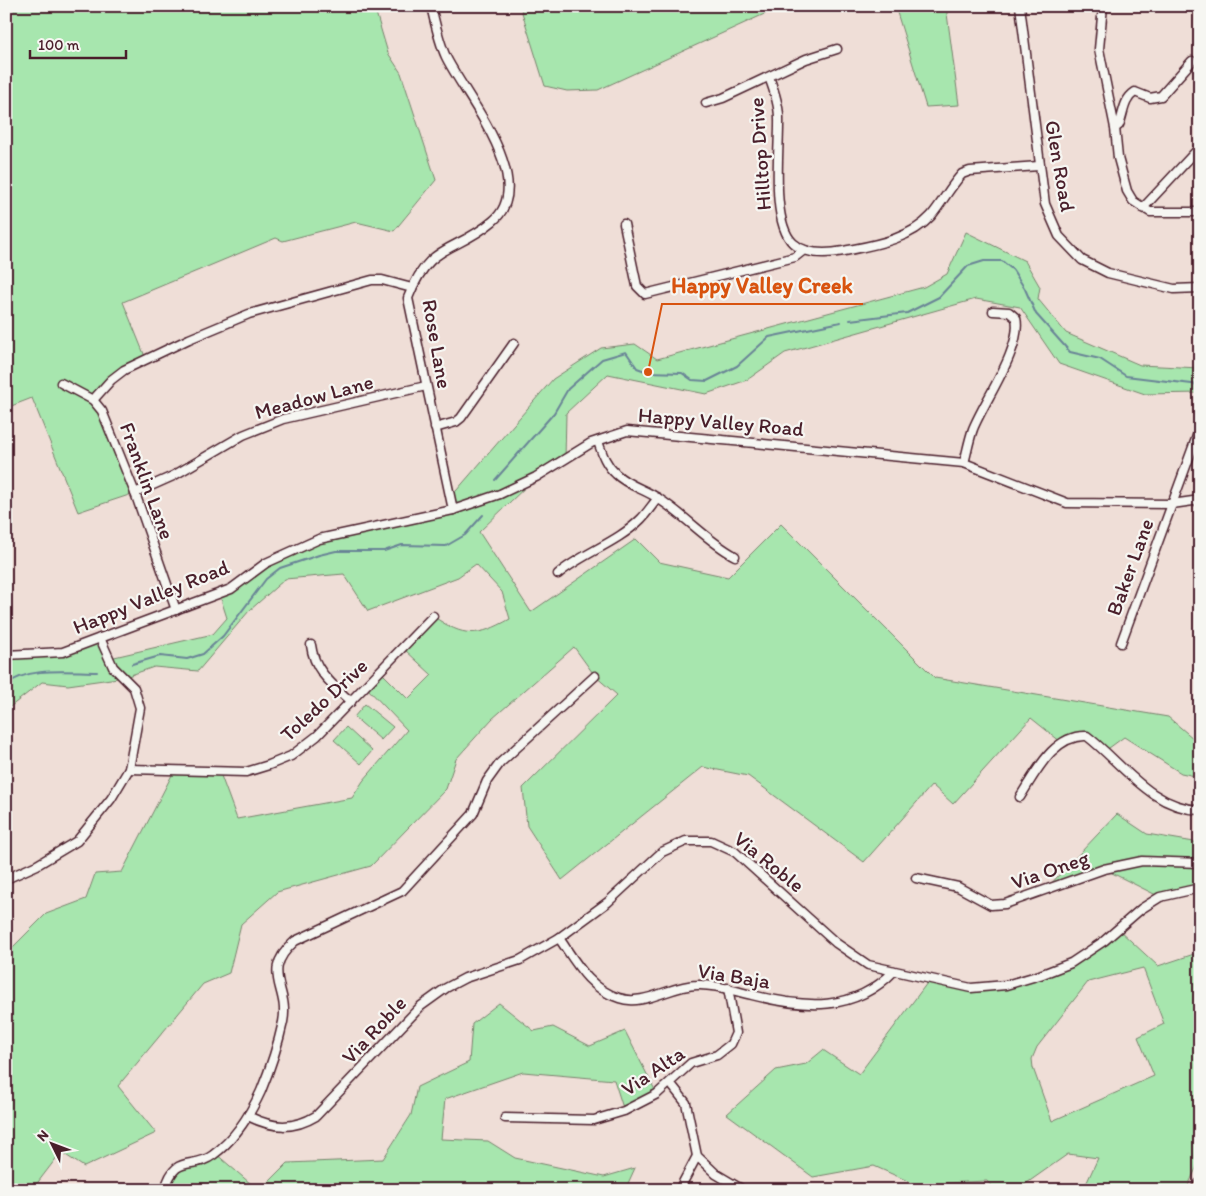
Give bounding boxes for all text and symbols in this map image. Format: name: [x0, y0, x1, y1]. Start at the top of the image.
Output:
scale bar: [30, 28, 126, 60]
text: 100 m: [38, 36, 80, 54]
street label: Hilltop Drive: [743, 97, 776, 211]
street label: Glen Road: [1040, 118, 1081, 214]
callout: Happy Valley Creek: [662, 267, 863, 304]
text: Happy Valley Creek: [671, 272, 854, 299]
street label: Rose Lane: [417, 297, 458, 390]
street label: Meadow Lane: [252, 369, 376, 424]
street label: Happy Valley Road: [637, 402, 805, 441]
street label: Franklin Lane: [115, 419, 180, 543]
street label: Baker Lane: [1100, 515, 1159, 619]
street label: Happy Valley Road: [69, 554, 233, 639]
street label: Toledo Drive: [275, 653, 373, 746]
street label: Via Roble: [729, 826, 810, 898]
street label: Via Oneg: [1008, 844, 1092, 894]
street label: Via Baja: [696, 957, 772, 994]
street label: Via Roble: [336, 991, 411, 1069]
street label: Via Alta: [616, 1040, 689, 1101]
north arrow: [28, 1118, 78, 1168]
text: N: [33, 1126, 52, 1145]

